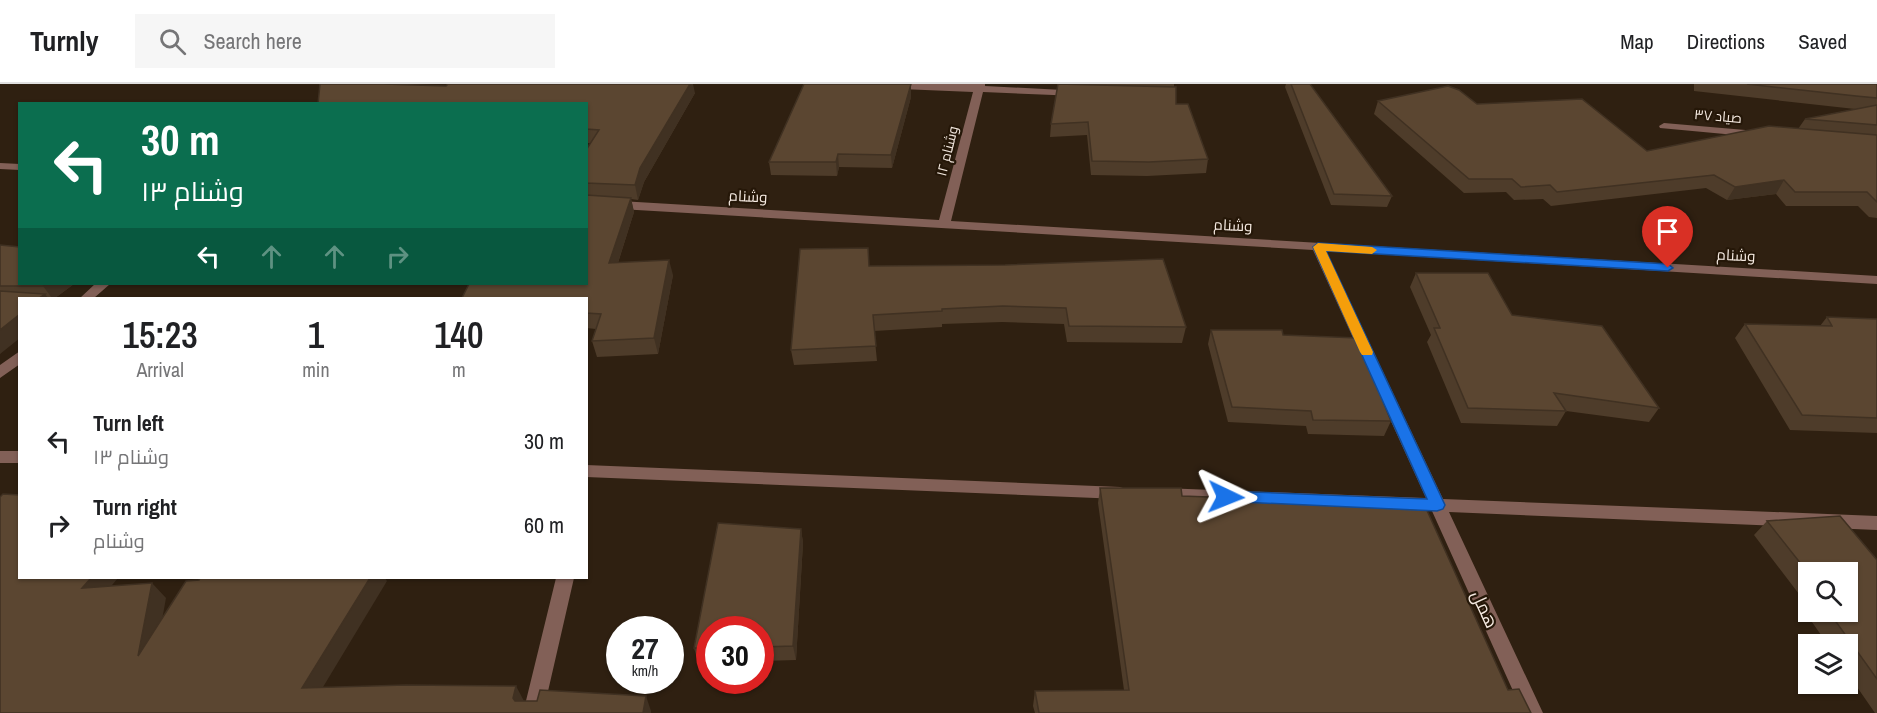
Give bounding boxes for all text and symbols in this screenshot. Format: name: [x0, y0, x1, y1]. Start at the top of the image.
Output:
search box: [135, 14, 555, 68]
text: Turnly: [30, 22, 99, 60]
icon: search: [156, 25, 189, 58]
text: Search here: [204, 26, 302, 56]
text: Map: [1620, 27, 1654, 56]
text: Directions: [1687, 27, 1765, 56]
text: Saved: [1798, 27, 1847, 56]
street label: صیاد ۳۷: [1693, 105, 1743, 127]
text: 30 m: [141, 112, 220, 168]
street label: وشنام ۱۲: [932, 124, 963, 178]
icon: left: [42, 126, 120, 204]
text: وشنام ۱۳: [141, 173, 244, 209]
street label: وشنام: [728, 184, 768, 208]
pin: [1642, 206, 1693, 268]
street label: وشنام: [1213, 213, 1253, 237]
icon: arrive: [1651, 215, 1684, 248]
icon: left: [192, 240, 225, 273]
icon: ahead: [255, 240, 288, 273]
icon: ahead: [318, 240, 351, 273]
icon: right: [381, 240, 414, 273]
street label: وشنام: [1716, 243, 1756, 267]
text: 15:23: [123, 311, 198, 359]
text: 1: [308, 311, 324, 359]
text: 140: [434, 311, 483, 359]
text: Arrival: [136, 356, 184, 383]
text: min: [302, 356, 330, 383]
text: m: [452, 356, 466, 383]
text: Turn left: [93, 408, 164, 438]
icon: left: [42, 425, 75, 458]
text: 30 m: [524, 426, 564, 456]
text: وشنام ۱۳: [93, 443, 169, 470]
position arrow: [1194, 465, 1258, 529]
text: Turn right: [93, 492, 177, 522]
icon: right: [42, 509, 75, 542]
text: 60 m: [524, 510, 564, 540]
text: وشنام: [93, 527, 145, 554]
map controls: [1798, 562, 1858, 694]
button: search: [1798, 562, 1858, 622]
street label: همل: [1465, 586, 1505, 632]
speed limit sign: 30: [696, 616, 774, 694]
text: 27: [631, 628, 659, 668]
button: layers: [1798, 634, 1858, 694]
text: km/h: [632, 660, 658, 681]

